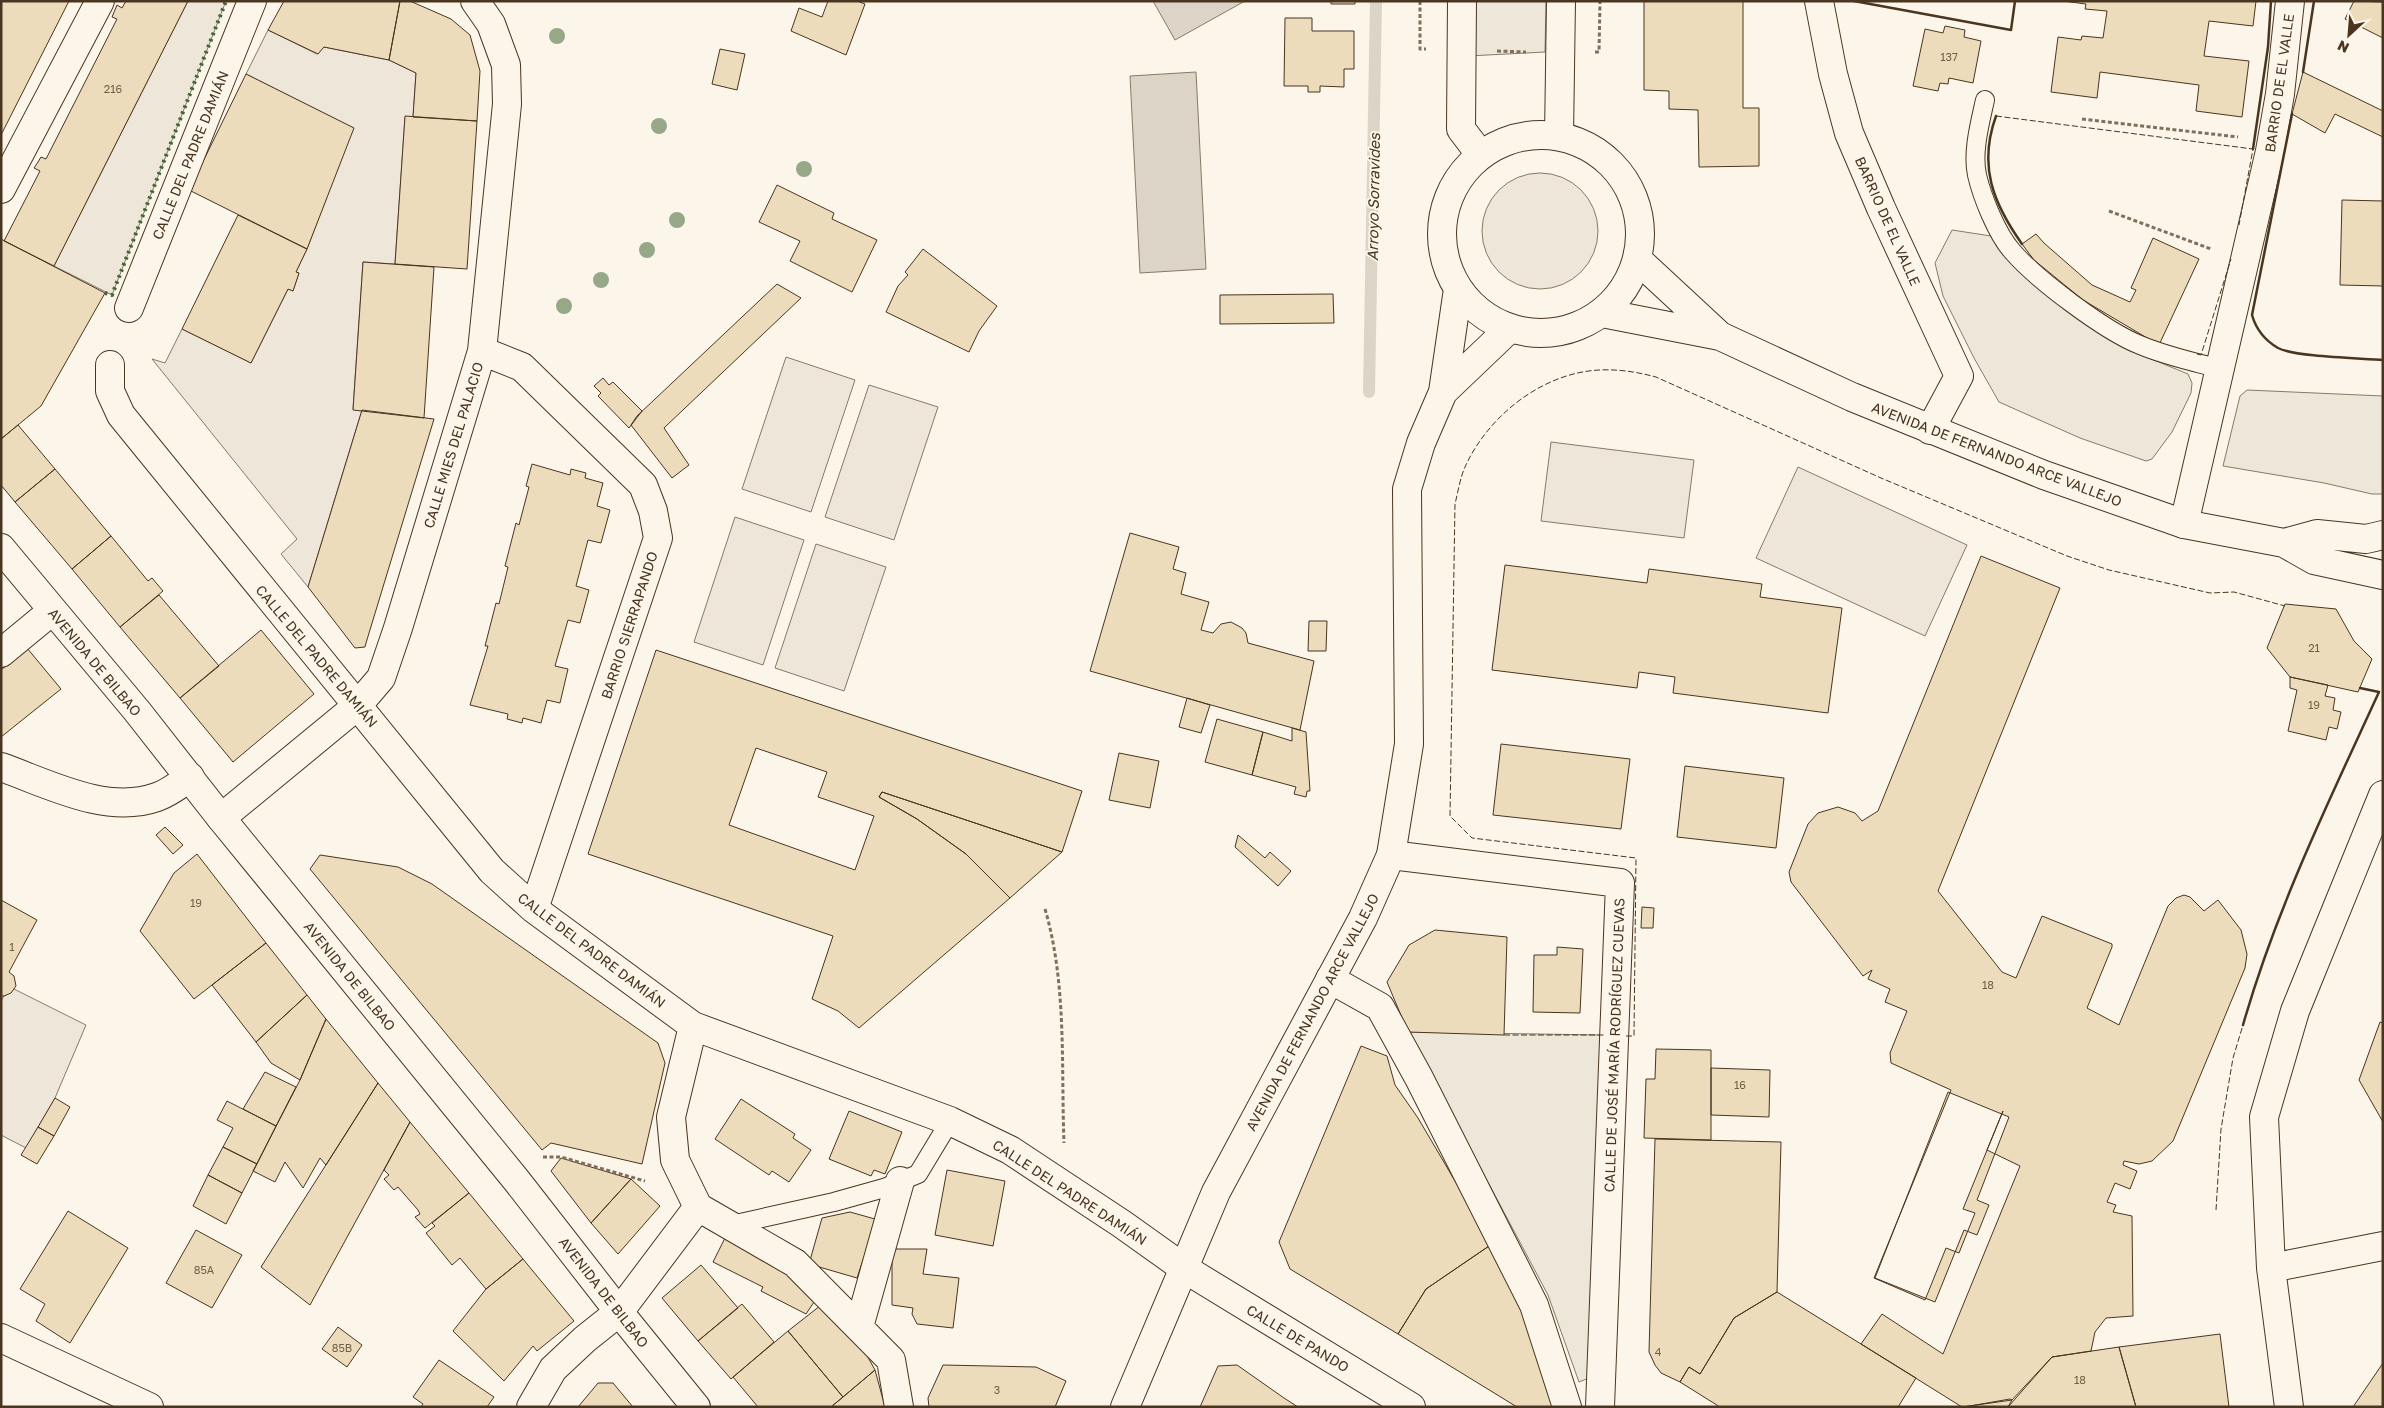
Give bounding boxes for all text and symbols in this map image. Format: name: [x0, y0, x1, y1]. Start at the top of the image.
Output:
north arrow: [2324, 10, 2374, 60]
street label: BARRIO DE EL VALLE: [2261, 13, 2297, 153]
text: N: [2335, 37, 2352, 57]
house number: 137: [1940, 50, 1958, 63]
street label: CALLE DEL PADRE DAMIÁN: [148, 68, 232, 242]
house number: 216: [104, 82, 123, 95]
water label: Arroyo Sorravides: [1363, 132, 1384, 261]
street label: BARRIO DE EL VALLE: [1852, 154, 1924, 288]
street label: CALLE MIES DEL PALACIO: [420, 360, 486, 530]
street label: AVENIDA DE FERNANDO ARCE VALLEJO: [1869, 398, 2125, 510]
street label: BARRIO SIERRAPANDO: [597, 549, 661, 701]
street label: CALLE DEL PADRE DAMIÁN: [252, 581, 382, 731]
street label: AVENIDA DE BILBAO: [45, 605, 145, 719]
house number: 21: [2308, 641, 2320, 654]
house number: 19: [2308, 698, 2320, 711]
street label: CALLE DEL PADRE DAMIÁN: [515, 889, 669, 1011]
street label: AVENIDA DE FERNANDO ARCE VALLEJO: [1242, 890, 1382, 1134]
house number: 19: [190, 896, 202, 909]
street label: CALLE DE JOSÉ MARÍA RODRÍGUEZ CUEVAS: [1600, 897, 1628, 1193]
street label: AVENIDA DE BILBAO: [301, 918, 399, 1034]
house number: 1: [9, 940, 15, 953]
house number: 18: [1982, 978, 1994, 991]
house number: 16: [1734, 1078, 1746, 1091]
street label: CALLE DEL PADRE DAMIÁN: [990, 1136, 1150, 1248]
street label: AVENIDA DE BILBAO: [556, 1233, 652, 1351]
house number: 85A: [194, 1263, 215, 1276]
street label: CALLE DE PANDO: [1244, 1301, 1352, 1375]
house number: 85B: [332, 1341, 352, 1354]
house number: 4: [1655, 1345, 1662, 1358]
house number: 18: [2074, 1373, 2086, 1386]
house number: 3: [994, 1383, 1000, 1396]

